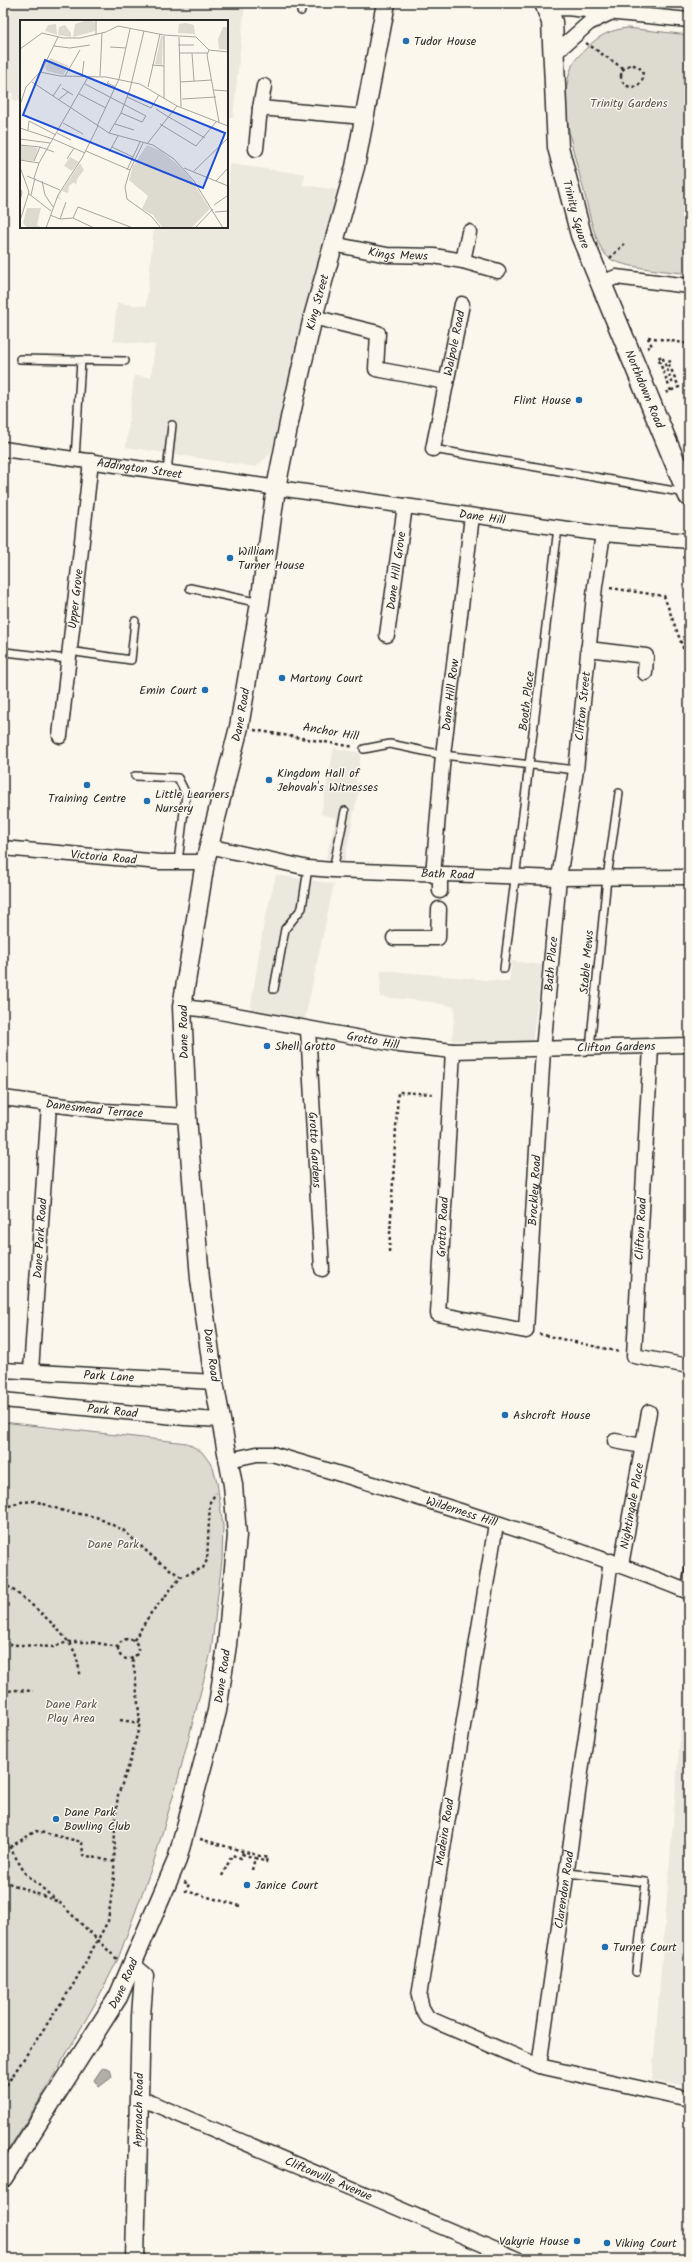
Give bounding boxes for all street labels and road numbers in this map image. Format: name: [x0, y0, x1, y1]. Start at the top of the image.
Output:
street label: Trinity Square: [557, 178, 595, 252]
street label: Kings Mews: [366, 242, 428, 265]
street label: King Street: [301, 272, 334, 332]
street label: Walpole Road: [438, 308, 470, 378]
street label: Northdown Road: [620, 347, 670, 432]
street label: Addington Street: [96, 453, 184, 484]
street label: Dane Hill: [458, 504, 507, 530]
street label: Dane Hill Grove: [381, 530, 411, 611]
street label: Upper Grove: [63, 567, 88, 630]
street label: Dane Hill Row: [437, 657, 464, 732]
street label: Booth Place: [514, 669, 540, 732]
street label: Clifton Street: [570, 670, 596, 741]
street label: Dane Road: [226, 686, 255, 744]
street label: Anchor Hill: [302, 718, 361, 746]
street label: Victoria Road: [70, 845, 138, 869]
street label: Bath Road: [420, 864, 475, 885]
street label: Stable Mews: [575, 929, 599, 995]
street label: Bath Place: [539, 935, 563, 992]
street label: Dane Road: [174, 1004, 194, 1059]
street label: Grotto Hill: [345, 1026, 401, 1054]
street label: Clifton Gardens: [577, 1036, 656, 1057]
street label: Danesmead Terrace: [44, 1094, 144, 1123]
street label: Grotto Gardens: [303, 1111, 327, 1188]
street label: Brockley Road: [523, 1153, 546, 1226]
street label: Grotto Road: [432, 1195, 454, 1258]
street label: Dane Park Road: [28, 1196, 52, 1279]
street label: Clifton Road: [630, 1196, 652, 1261]
street label: Dane Road: [198, 1327, 224, 1384]
street label: Park Lane: [83, 1365, 135, 1387]
street label: Park Road: [86, 1399, 140, 1423]
street label: Nightingale Place: [615, 1461, 649, 1551]
street label: Wilderness Hill: [424, 1491, 500, 1532]
street label: Dane Road: [209, 1647, 236, 1704]
street label: Madeira Road: [430, 1796, 460, 1867]
street label: Clarendon Road: [549, 1849, 579, 1930]
street label: Dane Road: [103, 1954, 144, 2013]
street label: Approach Road: [129, 2072, 149, 2147]
street label: Cliftonville Avenue: [282, 2151, 376, 2206]

